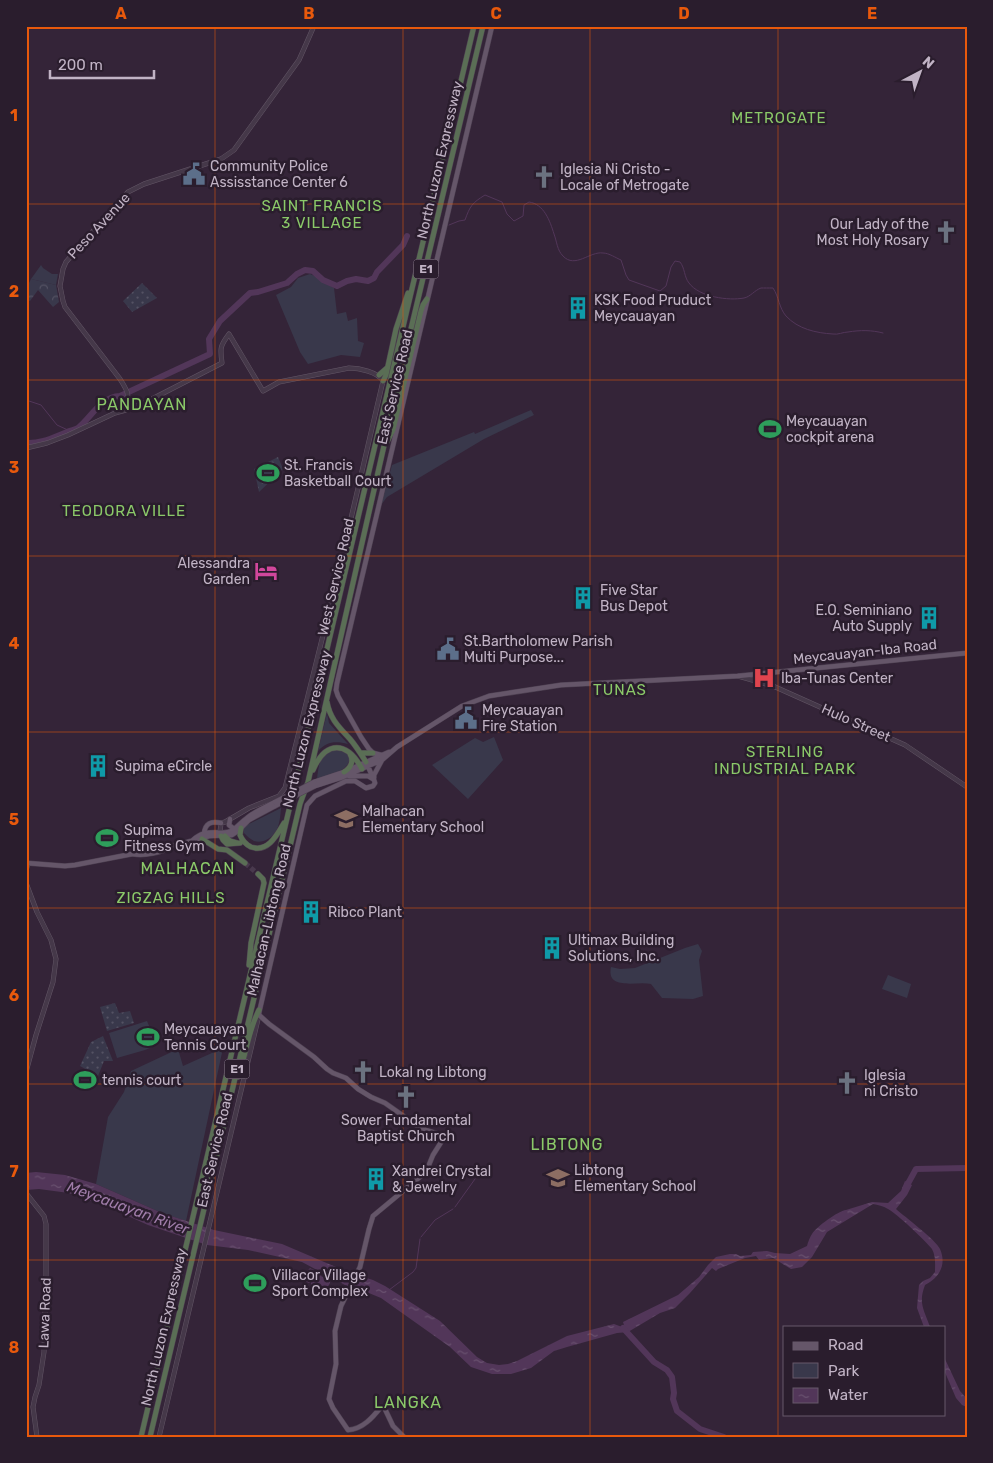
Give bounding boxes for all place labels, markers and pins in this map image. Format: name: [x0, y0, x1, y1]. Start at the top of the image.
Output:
place label: Community Police Assisstance Center 6: [210, 158, 348, 191]
public building icon: Community Police Assisstance Center 6: [181, 161, 207, 187]
place label: Iglesia Ni Cristo - Locale of Metrogate: [560, 161, 689, 194]
church icon: Iglesia Ni Cristo - Locale of Metrogate: [531, 164, 557, 190]
place label: Our Lady of the Most Holy Rosary: [817, 216, 929, 249]
church icon: Our Lady of the Most Holy Rosary: [933, 219, 959, 245]
place label: KSK Food Pruduct Meycauayan: [594, 292, 712, 325]
building icon: KSK Food Pruduct Meycauayan: [565, 295, 591, 321]
place label: Meycauayan cockpit arena: [786, 413, 874, 446]
sports icon: Meycauayan cockpit arena: [757, 416, 783, 442]
place label: St. Francis Basketball Court: [284, 457, 392, 490]
sports icon: St. Francis Basketball Court: [255, 460, 281, 486]
place label: Alessandra Garden: [178, 555, 250, 588]
hotel icon: Alessandra Garden: [253, 558, 279, 584]
place label: Five Star Bus Depot: [600, 582, 668, 615]
building icon: Five Star Bus Depot: [570, 585, 596, 611]
place label: E.O. Seminiano Auto Supply: [816, 602, 912, 635]
building icon: E.O. Seminiano Auto Supply: [916, 605, 942, 631]
place label: St.Bartholomew Parish Multi Purpose...: [464, 633, 613, 666]
public building icon: St.Bartholomew Parish Multi Purpose...: [435, 636, 461, 662]
hospital icon: Iba-Tunas Center: [751, 665, 777, 691]
place label: Iba-Tunas Center: [781, 670, 894, 687]
place label: Meycauayan Fire Station: [482, 702, 563, 735]
public building icon: Meycauayan Fire Station: [453, 705, 479, 731]
building icon: Supima eCircle: [85, 753, 111, 779]
place label: Supima eCircle: [115, 758, 212, 775]
place label: Malhacan Elementary School: [362, 803, 484, 836]
school or university icon: Malhacan Elementary School: [333, 806, 359, 832]
place label: Supima Fitness Gym: [124, 822, 205, 855]
sports icon: Supima Fitness Gym: [94, 825, 120, 851]
building icon: Ribco Plant: [298, 899, 324, 925]
place label: Ribco Plant: [328, 904, 403, 921]
place label: Ultimax Building Solutions, Inc.: [568, 932, 674, 965]
building icon: Ultimax Building Solutions, Inc.: [539, 935, 565, 961]
place label: Meycauayan Tennis Court: [164, 1021, 247, 1054]
sports icon: Meycauayan Tennis Court: [135, 1024, 161, 1050]
church icon: Lokal ng Libtong: [350, 1059, 376, 1085]
place label: Lokal ng Libtong: [379, 1064, 487, 1081]
sports icon: tennis court: [72, 1067, 98, 1093]
place label: Iglesia ni Cristo: [864, 1067, 918, 1100]
church icon: Iglesia ni Cristo: [834, 1070, 860, 1096]
place label: tennis court: [102, 1072, 182, 1089]
church icon: Sower Fundamental Baptist Church: [393, 1084, 419, 1110]
place label: Sower Fundamental Baptist Church: [341, 1112, 471, 1145]
place label: Libtong Elementary School: [574, 1162, 696, 1195]
place label: Xandrei Crystal & Jewelry: [392, 1163, 491, 1196]
school or university icon: Libtong Elementary School: [545, 1165, 571, 1191]
building icon: Xandrei Crystal & Jewelry: [363, 1166, 389, 1192]
place label: Villacor Village Sport Complex: [272, 1267, 369, 1300]
sports icon: Villacor Village Sport Complex: [242, 1270, 268, 1296]

